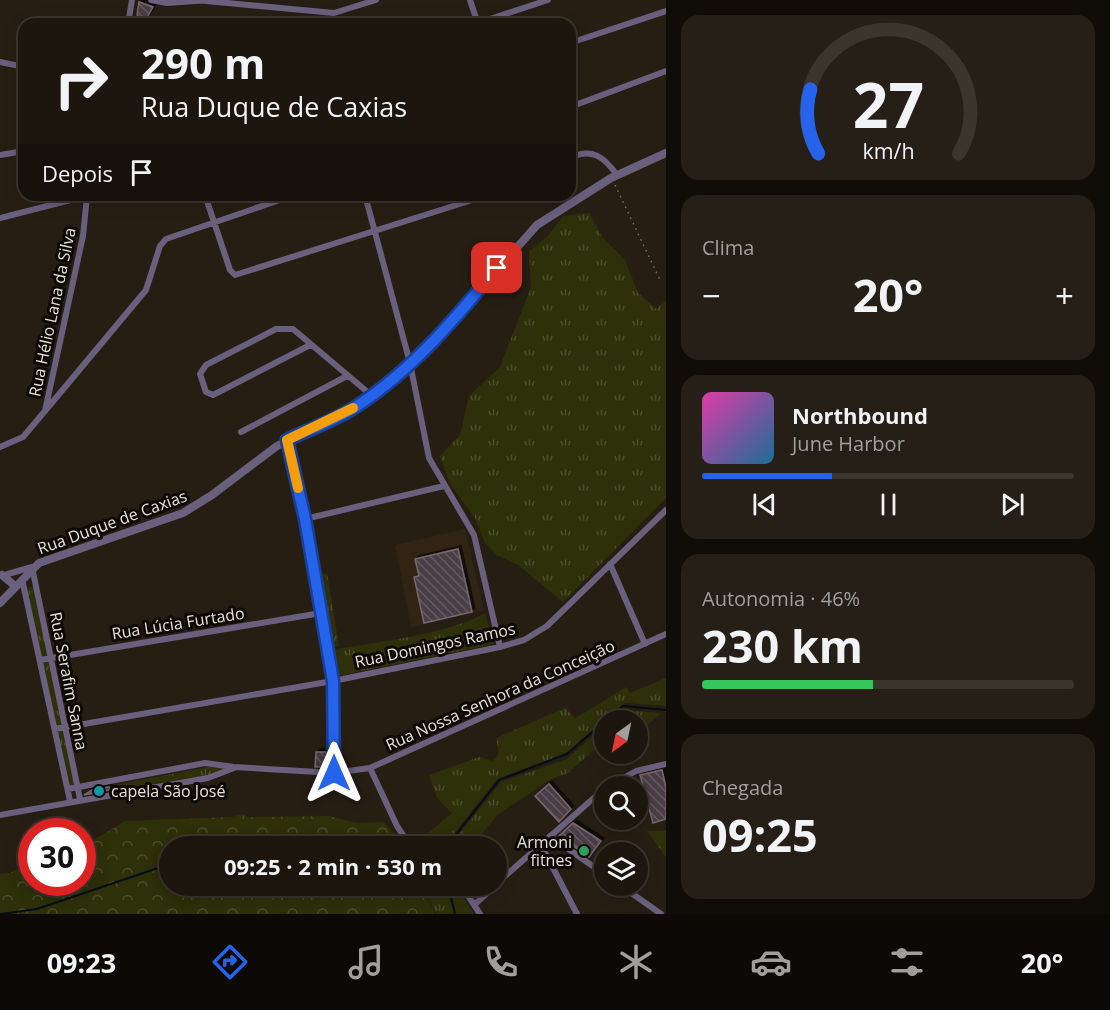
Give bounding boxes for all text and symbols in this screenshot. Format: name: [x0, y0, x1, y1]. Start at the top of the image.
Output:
text: 290 m: [141, 34, 265, 91]
icon: right: [42, 42, 120, 120]
text: 27: [852, 62, 924, 147]
text: Rua Duque de Caxias: [141, 88, 407, 125]
text: km/h: [862, 137, 914, 166]
icon: arrive: [125, 156, 158, 189]
text: Depois: [42, 158, 113, 188]
street label: Rua Hélio Lana da Silva: [23, 226, 81, 398]
text: Clima: [702, 234, 754, 261]
pin: [471, 242, 522, 293]
icon: arrive: [480, 251, 513, 284]
text: 20°: [853, 264, 923, 325]
text: −: [702, 273, 721, 318]
text: +: [1055, 273, 1074, 318]
text: Northbound: [792, 400, 928, 430]
text: June Harbor: [792, 430, 905, 457]
street label: Rua Duque de Caxias: [34, 485, 190, 559]
icon: previous: [748, 488, 781, 521]
icon: pause: [872, 488, 905, 521]
icon: next: [996, 488, 1029, 521]
text: Autonomia · 46%: [702, 585, 860, 612]
street label: Rua Lúcia Furtado: [110, 602, 246, 644]
street label: Rua Serafim Sanna: [45, 610, 93, 752]
text: 230 km: [702, 615, 863, 676]
street label: Rua Domingos Ramos: [353, 617, 517, 673]
street label: Rua Nossa Senhora da Conceição: [382, 634, 618, 756]
north arrow: [594, 710, 648, 764]
map controls: [594, 710, 648, 896]
position arrow: [302, 741, 366, 805]
text: Chegada: [702, 774, 783, 801]
button: search: [594, 776, 648, 830]
place label: capela São José: [111, 780, 225, 802]
marker: capela São José: [92, 784, 106, 798]
text: 09:25: [702, 804, 818, 865]
speed limit sign: 30: [18, 818, 96, 896]
place label: Armoni fitnes: [517, 831, 572, 871]
button: layers: [594, 842, 648, 896]
marker: Armoni fitnes: [577, 844, 591, 858]
text: 09:25 · 2 min · 530 m: [224, 851, 442, 881]
icon: directions: [209, 941, 251, 983]
icon: music: [345, 941, 387, 983]
icon: phone: [480, 941, 522, 983]
icon: climate: [615, 941, 657, 983]
icon: car: [750, 941, 792, 983]
icon: filters: [886, 941, 928, 983]
text: 09:23: [47, 944, 116, 981]
text: 20°: [1021, 944, 1063, 981]

